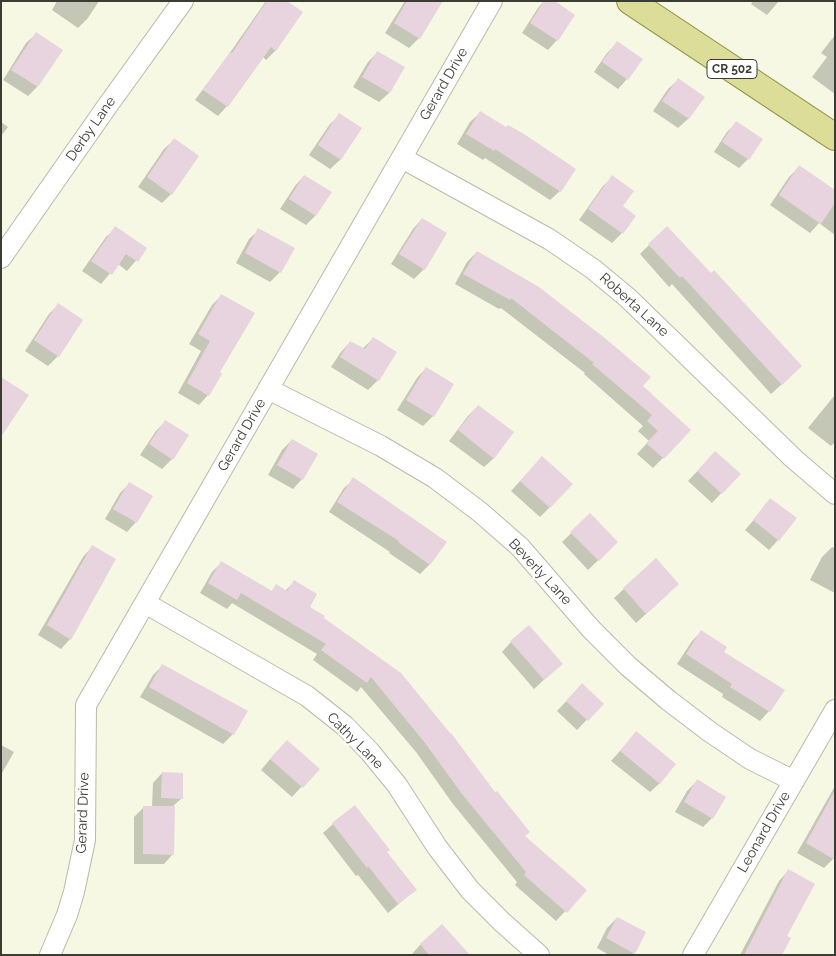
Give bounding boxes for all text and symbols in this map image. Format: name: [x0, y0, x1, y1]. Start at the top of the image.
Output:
street label: Gerard Drive: [416, 45, 472, 123]
road number: CR 502: [707, 60, 757, 78]
street label: Derby Lane: [63, 94, 119, 164]
street label: Roberta Lane: [596, 270, 672, 340]
street label: Gerard Drive: [214, 396, 270, 474]
street label: Beverly Lane: [505, 535, 575, 609]
street label: Cathy Lane: [323, 709, 387, 773]
street label: Gerard Drive: [73, 772, 93, 854]
street label: Leonard Drive: [734, 789, 794, 875]

